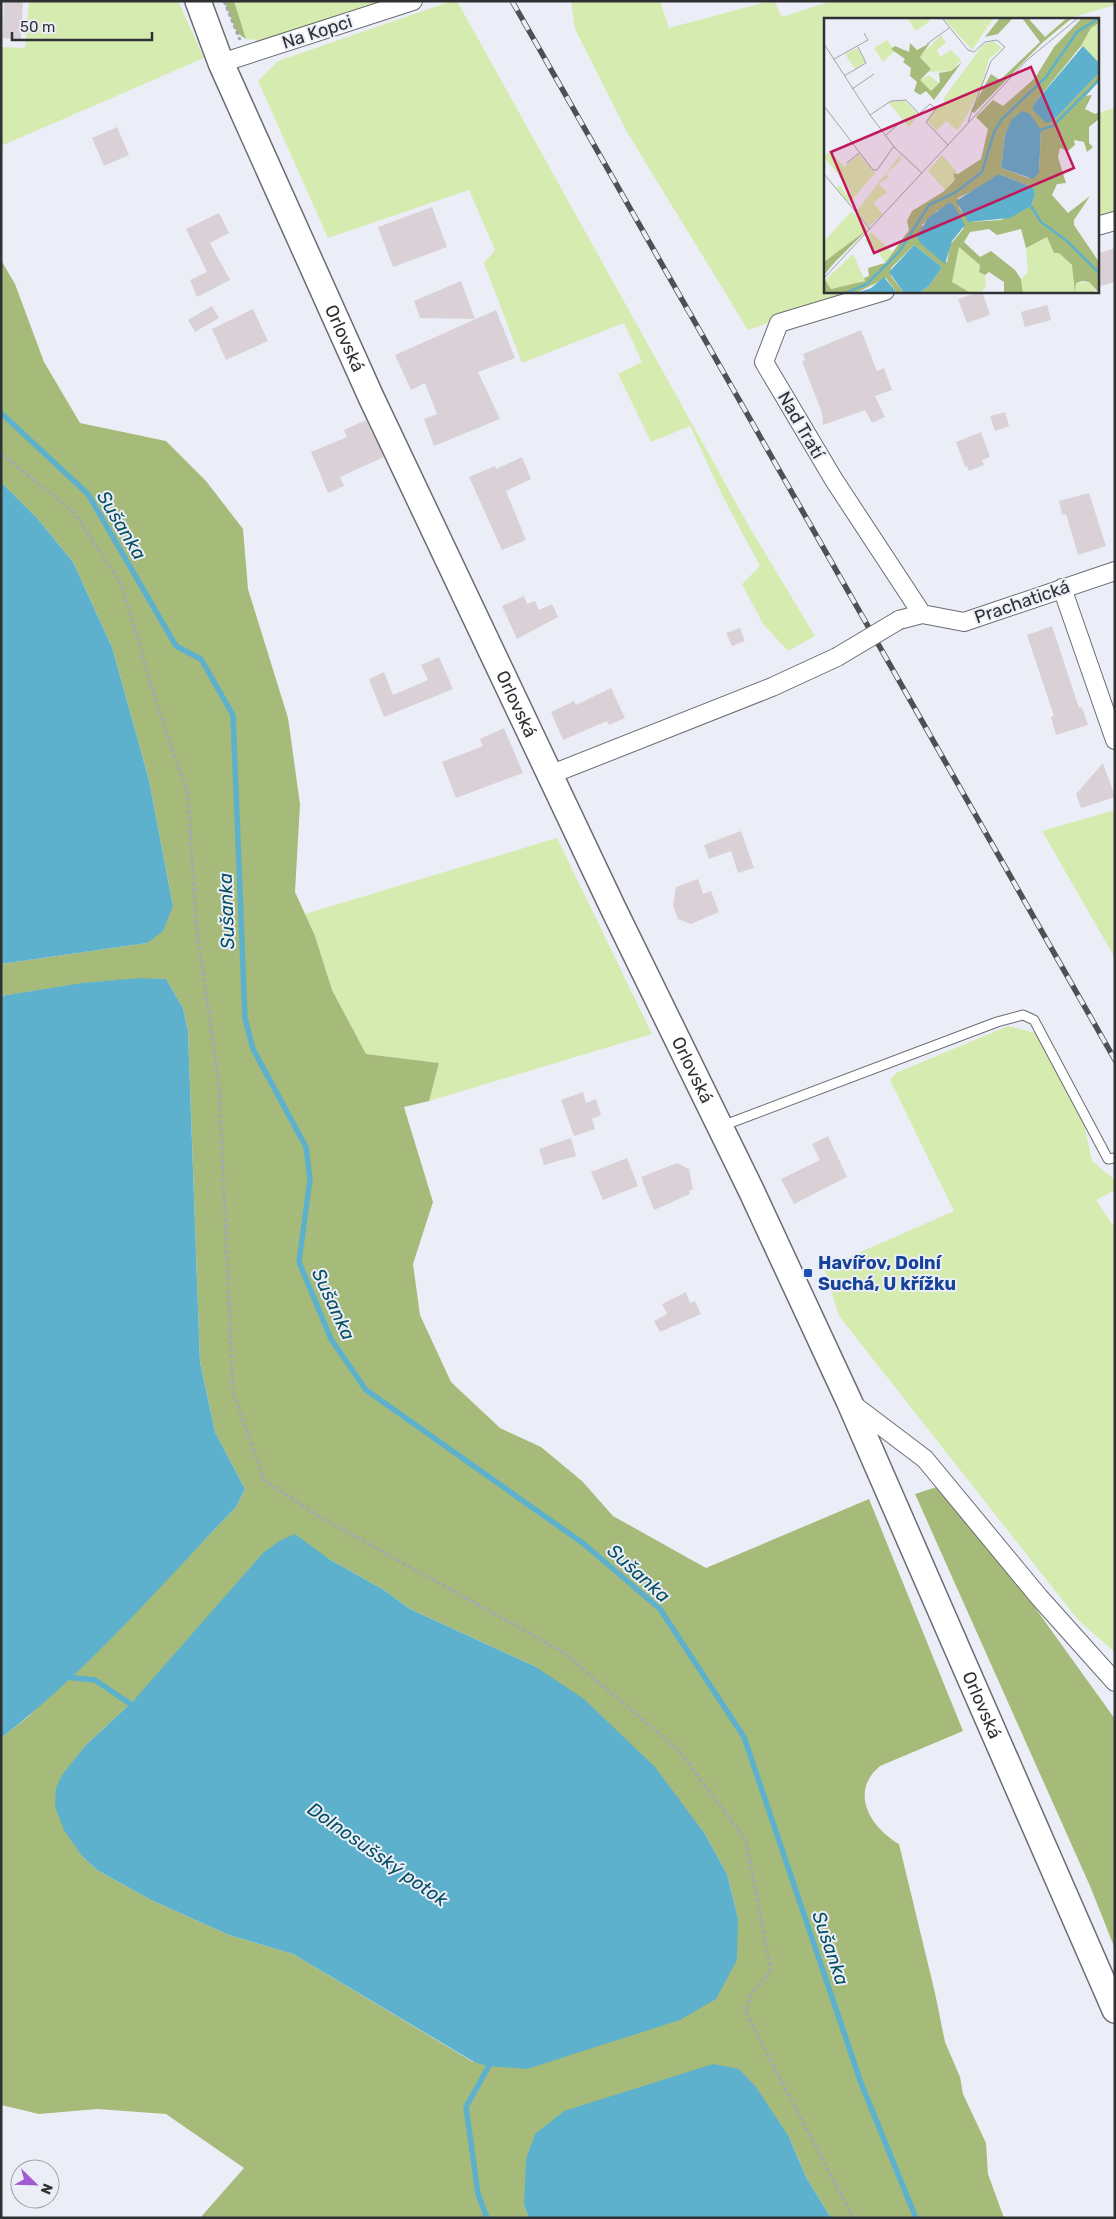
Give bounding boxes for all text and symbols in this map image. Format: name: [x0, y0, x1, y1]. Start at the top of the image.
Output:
scale bar: [12, 10, 152, 42]
street label: Na Kopci: [279, 10, 355, 54]
text: 50 m: [20, 18, 55, 36]
inset map: [824, 18, 1098, 292]
street label: Orlovská: [320, 301, 369, 375]
street label: Nad Tratí: [773, 387, 830, 464]
water label: Sušanka: [92, 487, 151, 564]
street label: Prachatická: [971, 575, 1073, 629]
street label: Orlovská: [491, 667, 542, 741]
water label: Sušanka: [214, 872, 239, 950]
street label: Orlovská: [667, 1033, 718, 1107]
place label: Havířov, Dolní Suchá, U křížku: [818, 1252, 956, 1295]
water label: Sušanka: [307, 1265, 360, 1344]
marker: Havířov, Dolní Suchá, U křížku: [802, 1267, 814, 1279]
water label: Sušanka: [603, 1539, 675, 1608]
street label: Orlovská: [957, 1668, 1006, 1742]
water label: Dolnosušský potok: [303, 1797, 452, 1912]
water label: Sušanka: [807, 1908, 854, 1988]
north arrow: [10, 2159, 60, 2209]
text: N: [37, 2181, 56, 2197]

